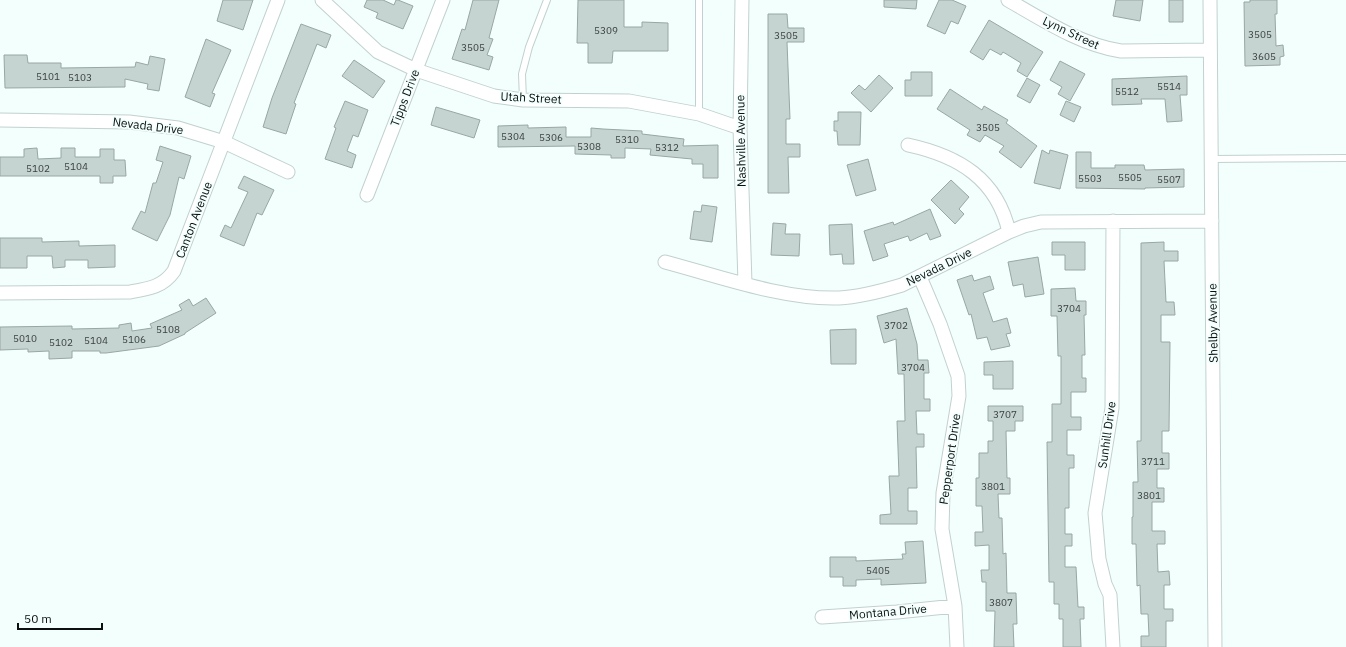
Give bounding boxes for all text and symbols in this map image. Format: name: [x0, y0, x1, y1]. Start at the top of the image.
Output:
street label: Lynn Street: [1040, 13, 1102, 52]
house number: 5309: [594, 24, 618, 37]
house number: 3505: [1248, 28, 1272, 41]
house number: 3505: [774, 29, 798, 42]
house number: 3505: [461, 41, 485, 54]
house number: 3605: [1252, 50, 1276, 63]
street label: Tipps Drive: [387, 67, 422, 129]
house number: 5101: [36, 70, 60, 83]
house number: 5103: [68, 71, 92, 84]
house number: 5514: [1157, 80, 1181, 93]
house number: 5512: [1115, 85, 1139, 98]
street label: Utah Street: [500, 88, 562, 107]
street label: Nashville Avenue: [732, 94, 749, 187]
street label: Nevada Drive: [112, 114, 185, 137]
house number: 3505: [976, 121, 1000, 134]
house number: 5304: [501, 130, 525, 143]
house number: 5306: [539, 131, 563, 144]
house number: 5310: [615, 133, 639, 146]
house number: 5308: [577, 140, 601, 153]
house number: 5312: [655, 141, 679, 154]
house number: 5104: [64, 160, 88, 173]
house number: 5102: [26, 162, 50, 175]
house number: 5505: [1118, 171, 1142, 184]
house number: 5503: [1078, 172, 1102, 185]
house number: 5507: [1157, 173, 1181, 186]
street label: Canton Avenue: [172, 179, 215, 260]
street label: Nevada Drive: [903, 244, 974, 289]
street label: Shelby Avenue: [1204, 283, 1221, 363]
house number: 3704: [1057, 302, 1081, 315]
house number: 3702: [884, 319, 908, 332]
house number: 5108: [156, 323, 180, 336]
house number: 5010: [13, 332, 37, 345]
house number: 5106: [122, 333, 146, 346]
house number: 5104: [84, 334, 108, 347]
house number: 5102: [49, 336, 73, 349]
house number: 3704: [901, 361, 925, 374]
street label: Sunhill Drive: [1094, 400, 1119, 469]
house number: 3707: [993, 408, 1017, 421]
street label: Pepperport Drive: [936, 412, 963, 505]
house number: 3711: [1141, 455, 1165, 468]
house number: 3801: [981, 480, 1005, 493]
house number: 3801: [1137, 489, 1161, 502]
house number: 5405: [866, 564, 890, 577]
house number: 3807: [989, 596, 1013, 609]
street label: Montana Drive: [849, 601, 928, 622]
scale bar: [18, 605, 102, 631]
text: 50 m: [24, 611, 52, 626]

